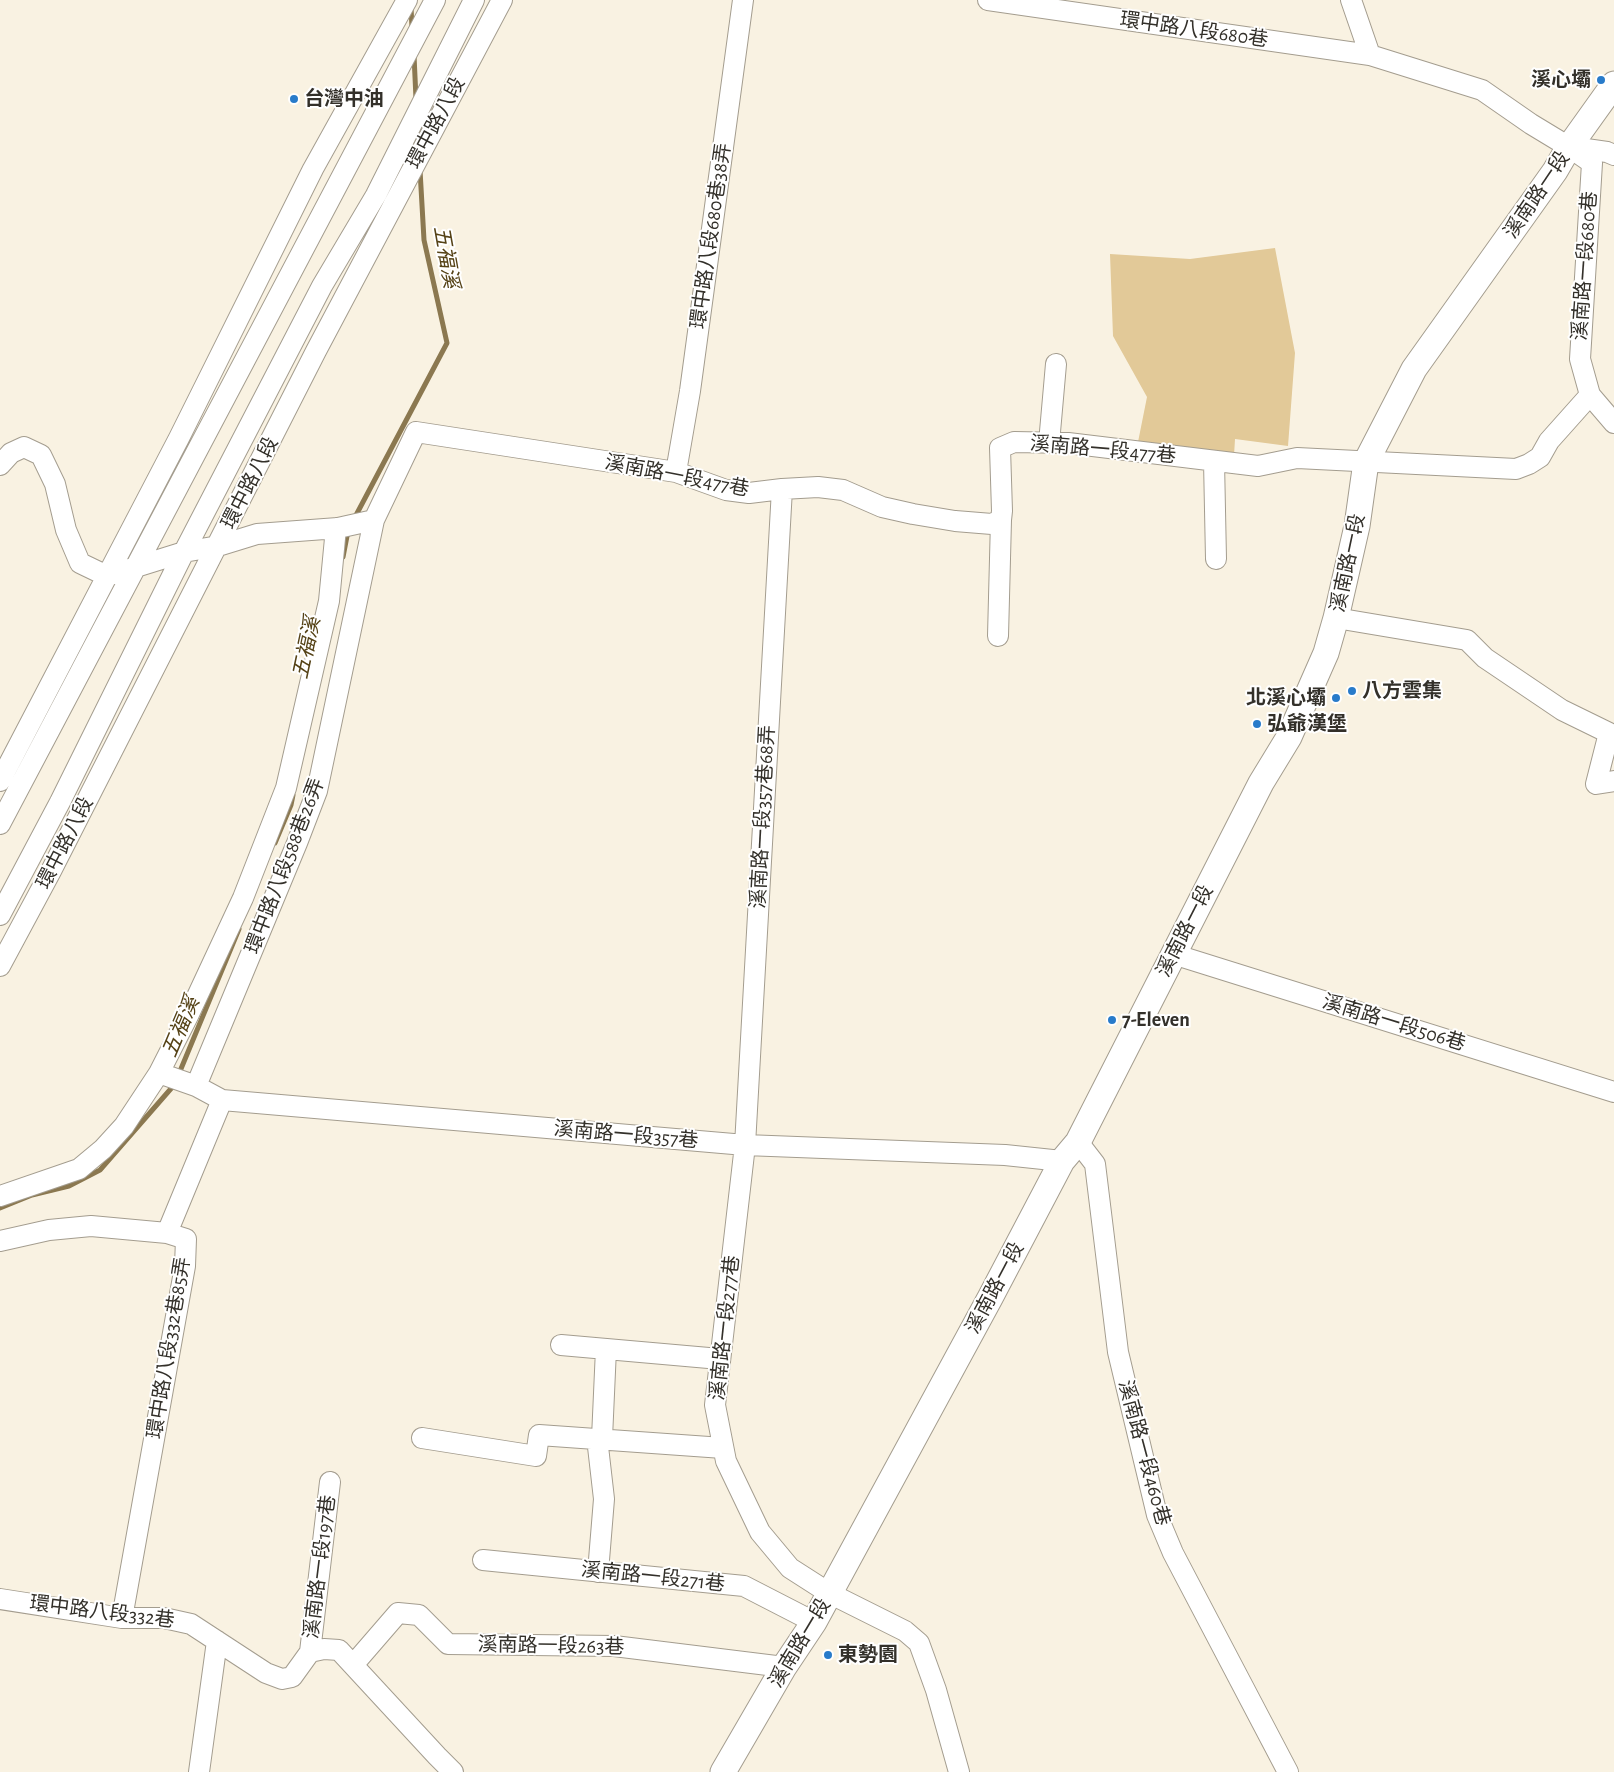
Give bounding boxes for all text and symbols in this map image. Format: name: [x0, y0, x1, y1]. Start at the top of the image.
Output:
street label: 環中路八段680巷: [1118, 8, 1270, 52]
place label: 溪心壩: [1531, 68, 1591, 92]
street label: 環中路八段: [402, 73, 470, 173]
marker: 溪心壩: [1595, 74, 1607, 86]
place label: 台灣中油: [304, 87, 384, 111]
marker: 台灣中油: [288, 93, 300, 105]
street label: 環中路八段680巷38弄: [686, 142, 736, 330]
street label: 溪南路一段: [1499, 147, 1575, 243]
street label: 溪南路一段680巷: [1568, 191, 1602, 341]
water label: 五福溪: [428, 224, 464, 290]
street label: 溪南路一段477巷: [1029, 432, 1177, 468]
street label: 環中路八段: [217, 433, 283, 533]
street label: 溪南路一段477巷: [603, 450, 751, 502]
street label: 溪南路一段: [1326, 512, 1370, 614]
water label: 五福溪: [288, 615, 326, 681]
place label: 八方雲集: [1362, 679, 1442, 703]
marker: 八方雲集: [1346, 685, 1358, 697]
place label: 北溪心壩: [1246, 686, 1326, 710]
marker: 北溪心壩: [1330, 692, 1342, 704]
place label: 弘爺漢堡: [1267, 712, 1347, 736]
marker: 弘爺漢堡: [1251, 718, 1263, 730]
street label: 溪南路一段357巷68弄: [746, 725, 780, 909]
street label: 環中路八段588巷26弄: [241, 775, 329, 957]
street label: 環中路八段: [32, 793, 98, 893]
street label: 溪南路一段: [1152, 881, 1218, 981]
street label: 溪南路一段506巷: [1320, 990, 1468, 1056]
water label: 五福溪: [157, 993, 205, 1061]
place label: 7-Eleven: [1122, 1008, 1190, 1032]
marker: 7-Eleven: [1106, 1014, 1118, 1026]
street label: 溪南路一段357巷: [553, 1117, 699, 1153]
street label: 溪南路一段: [961, 1238, 1029, 1338]
street label: 溪南路一段277巷: [705, 1254, 745, 1402]
street label: 環中路八段332巷85弄: [143, 1256, 195, 1440]
street label: 溪南路一段460巷: [1113, 1378, 1175, 1528]
street label: 溪南路一段197巷: [299, 1494, 341, 1640]
street label: 溪南路一段271巷: [580, 1558, 726, 1596]
street label: 環中路八段332巷: [28, 1591, 176, 1633]
street label: 溪南路一段: [764, 1594, 836, 1692]
street label: 溪南路一段263巷: [477, 1633, 625, 1659]
place label: 東勢園: [838, 1643, 898, 1667]
marker: 東勢園: [822, 1649, 834, 1661]

